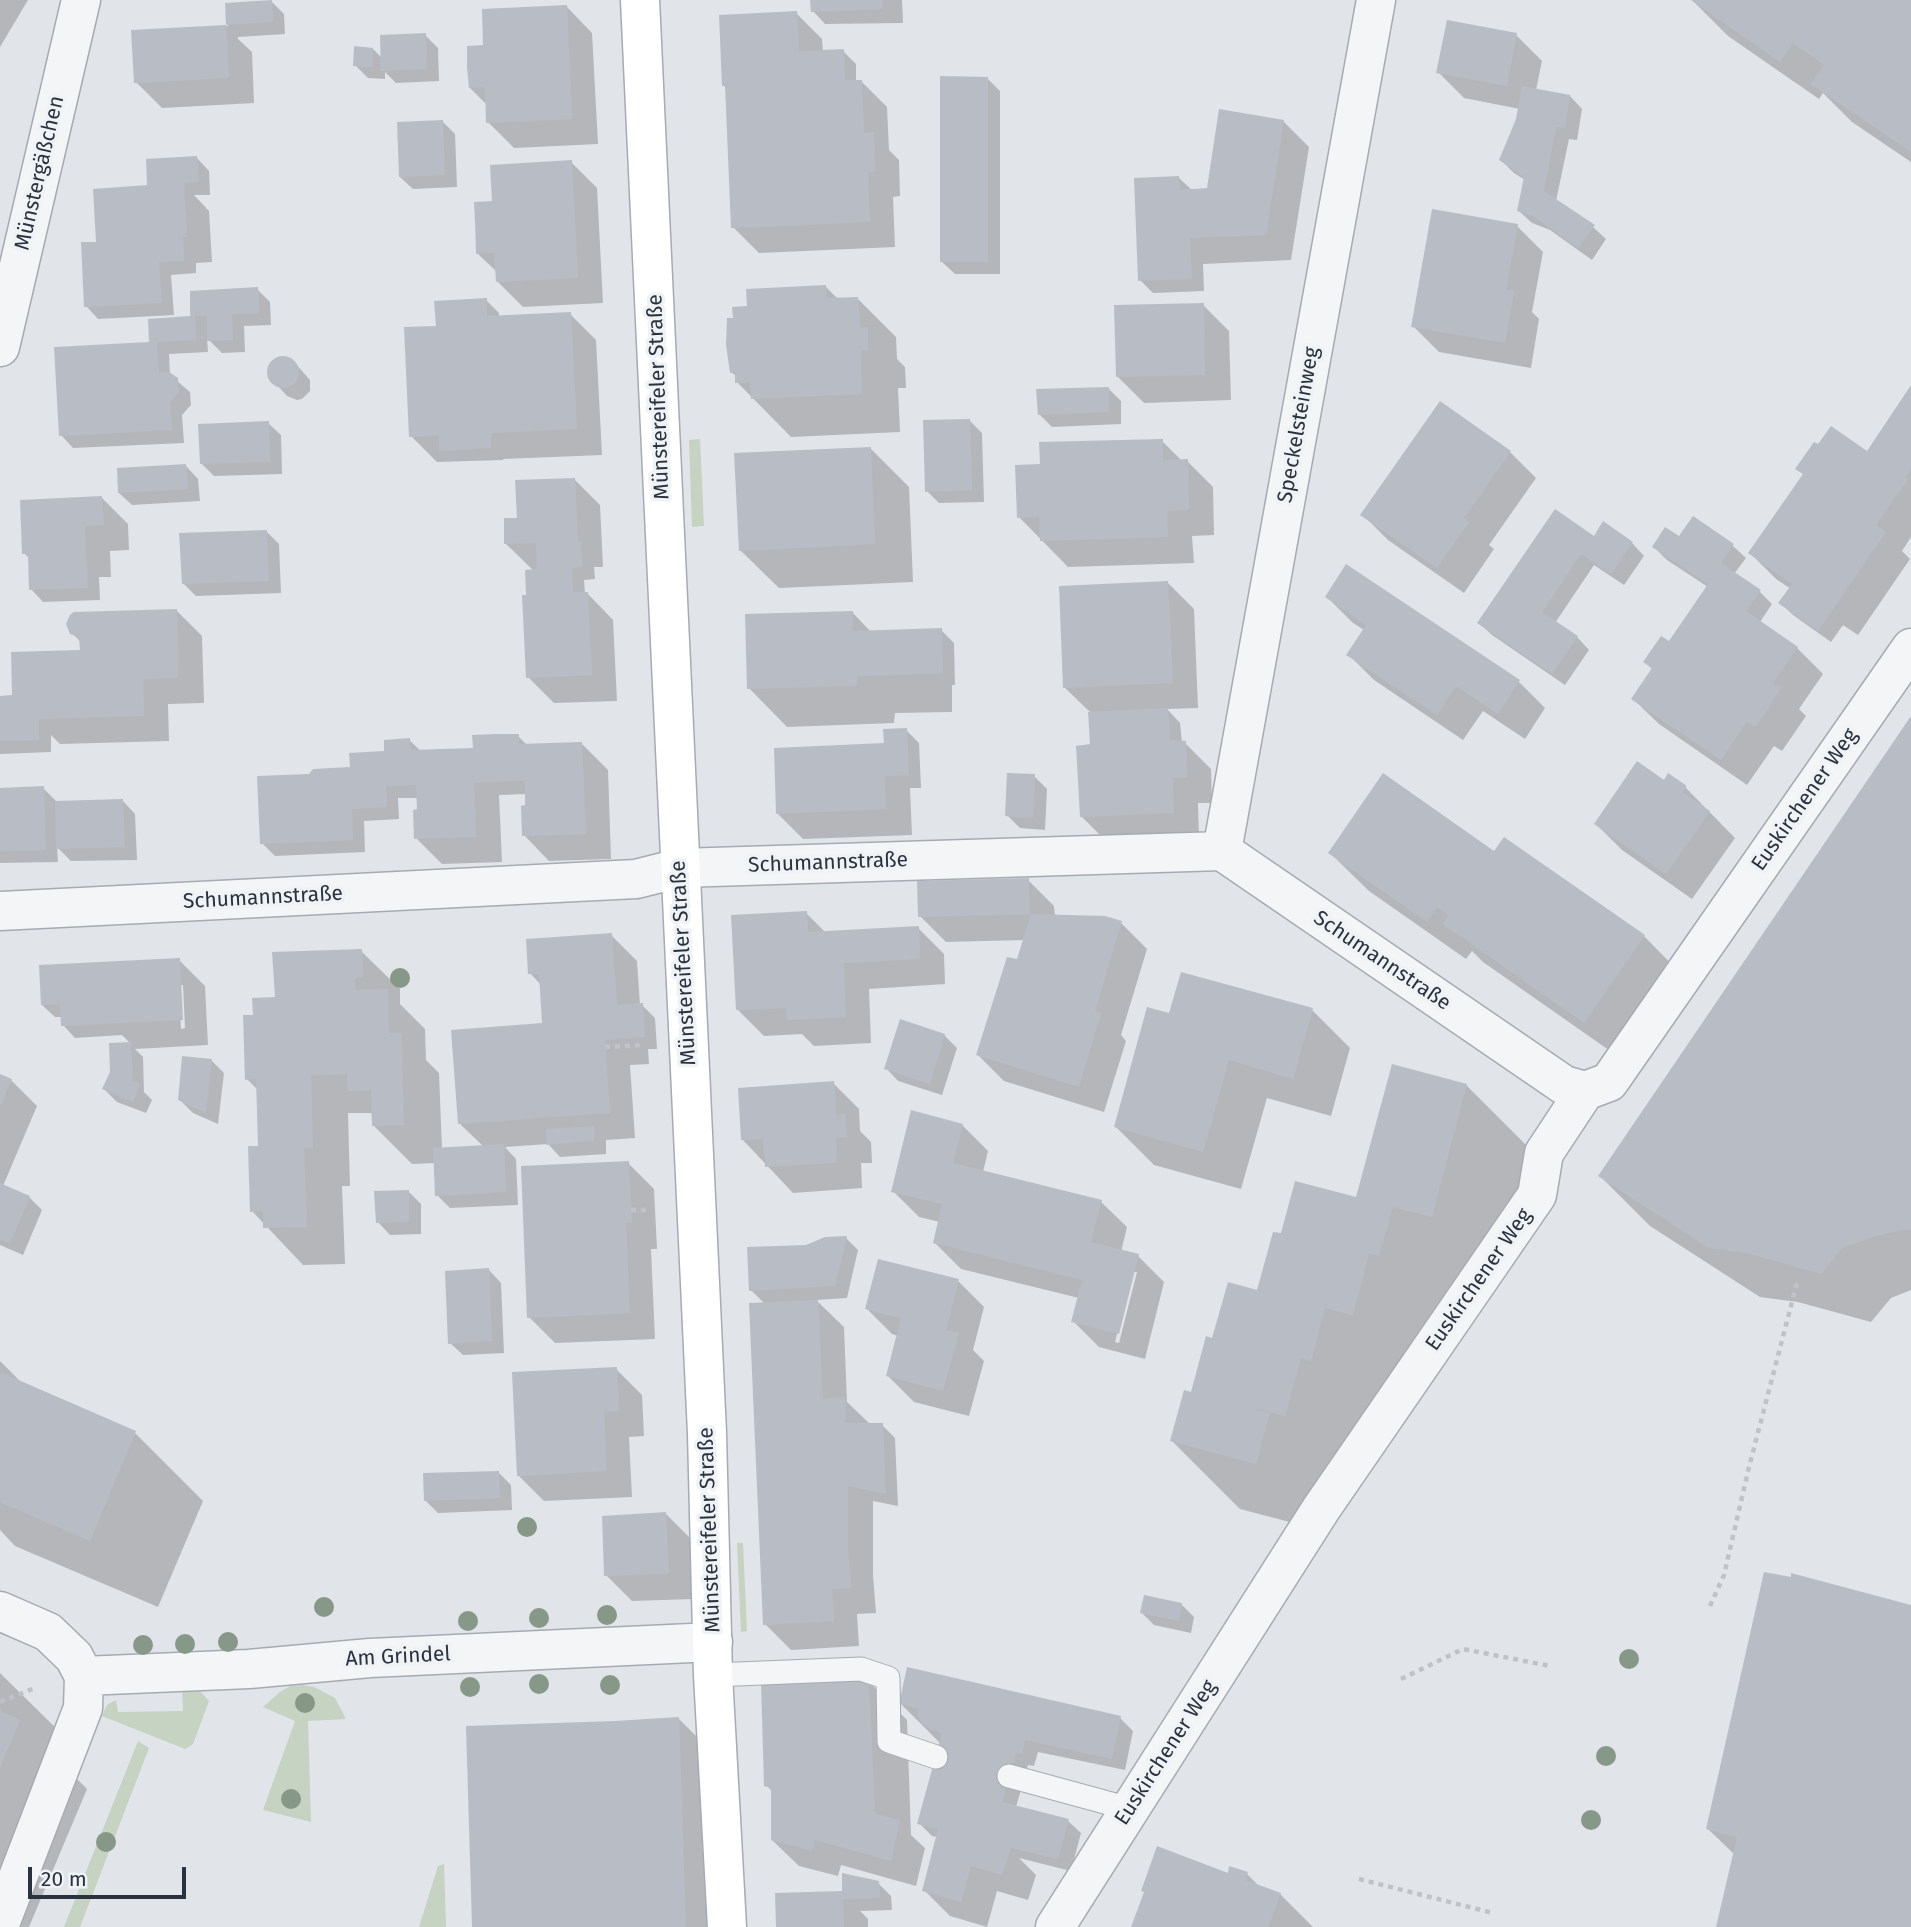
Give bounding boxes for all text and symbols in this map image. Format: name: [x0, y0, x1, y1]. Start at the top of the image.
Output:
street label: Münstergäßchen: [10, 93, 70, 253]
street label: Münstereifeler Straße: [643, 294, 675, 500]
street label: Speckelsteinweg: [1273, 345, 1325, 505]
street label: Euskirchener Weg: [1747, 724, 1863, 876]
street label: Schumannstraße: [748, 848, 908, 878]
street label: Münstereifeler Straße: [666, 860, 702, 1066]
street label: Schumannstraße: [182, 881, 344, 915]
street label: Schumannstraße: [1309, 906, 1455, 1016]
street label: Euskirchener Weg: [1421, 1204, 1537, 1356]
street label: Münstereifeler Straße: [694, 1427, 726, 1633]
street label: Am Grindel: [345, 1642, 451, 1672]
street label: Euskirchener Weg: [1110, 1676, 1222, 1830]
scale bar: [32, 1854, 189, 1898]
text: 20 m: [41, 1866, 87, 1892]

